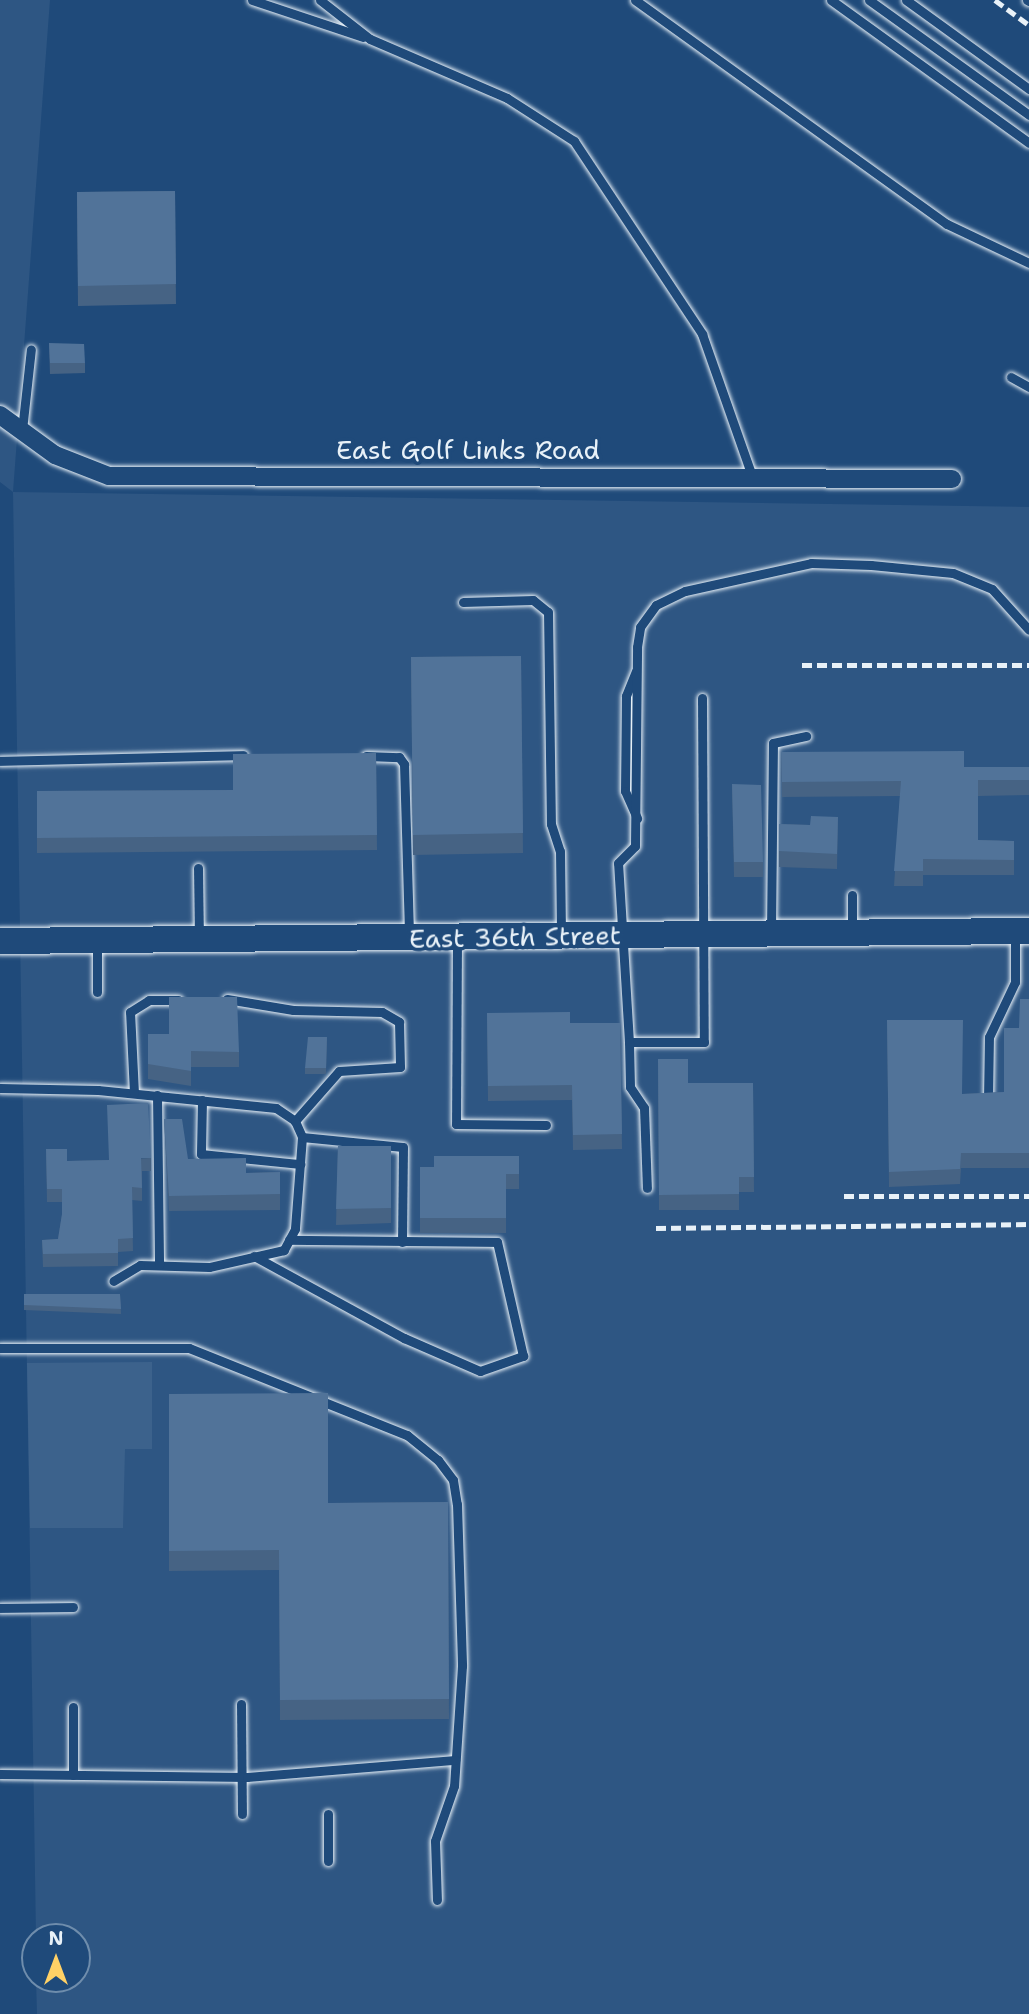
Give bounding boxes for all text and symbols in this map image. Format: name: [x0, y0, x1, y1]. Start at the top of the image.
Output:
street label: East Golf Links Road: [336, 434, 600, 466]
street label: East 36th Street: [409, 920, 621, 954]
north arrow: [21, 1923, 91, 1993]
text: N: [48, 1926, 64, 1951]

